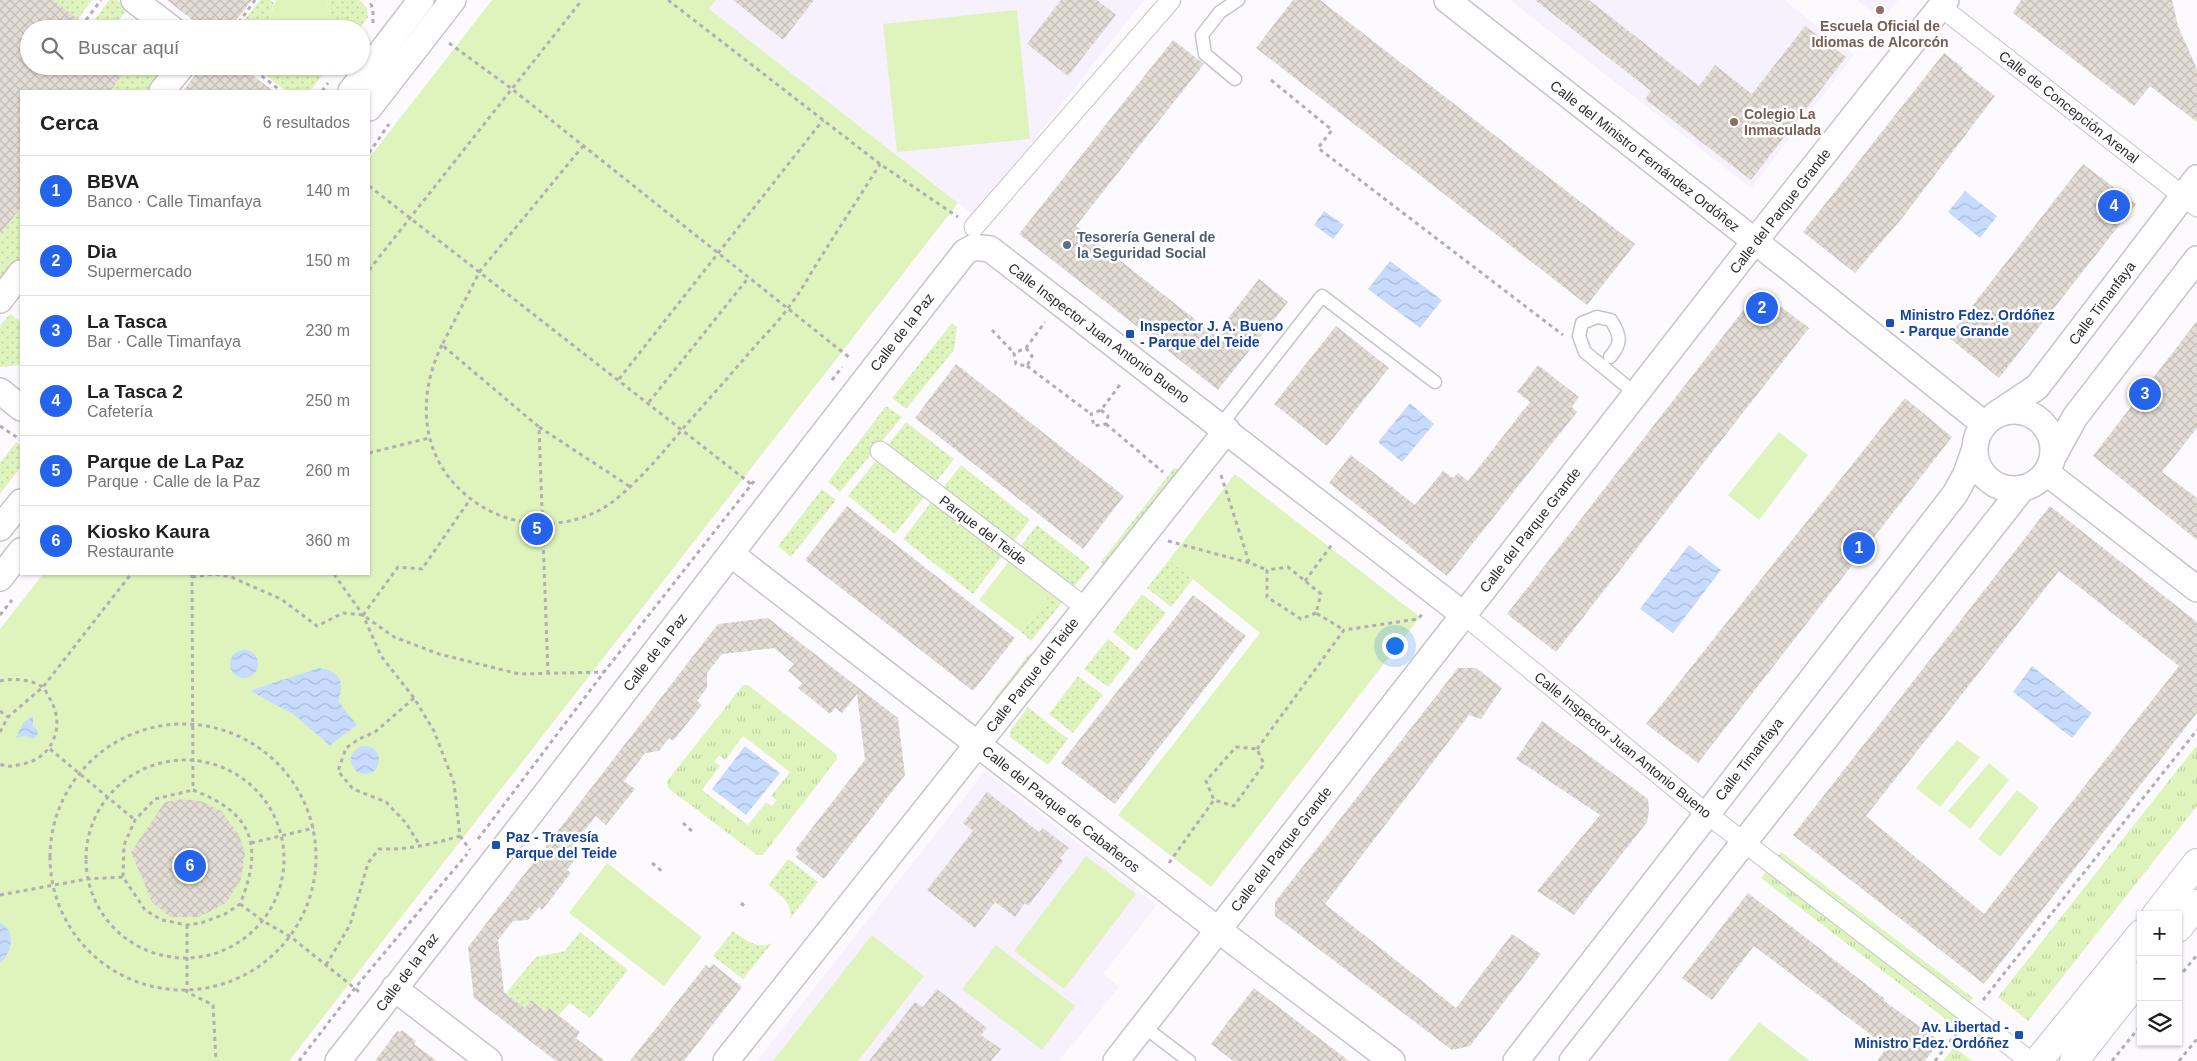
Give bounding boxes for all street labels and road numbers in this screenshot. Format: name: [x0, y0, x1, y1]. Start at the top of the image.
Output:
street label: Calle de Concepción Arenal: [1996, 48, 2142, 166]
street label: Calle del Ministro Fernández Ordóñez: [1547, 77, 1743, 235]
street label: Calle del Parque Grande: [1726, 145, 1834, 277]
street label: Calle Timanfaya: [2065, 258, 2139, 348]
street label: Calle Inspector Juan Antonio Bueno: [1005, 260, 1193, 406]
street label: Calle de la Paz: [867, 290, 937, 374]
street label: Calle del Parque Grande: [1476, 464, 1584, 596]
street label: Parque del Teide: [936, 492, 1030, 568]
street label: Calle de la Paz: [620, 610, 690, 694]
street label: Calle Parque del Teide: [982, 615, 1082, 735]
street label: Calle Inspector Juan Antonio Bueno: [1531, 669, 1715, 821]
street label: Calle Timanfaya: [1712, 714, 1786, 803]
street label: Calle del Parque de Cabañeros: [979, 743, 1143, 875]
street label: Calle del Parque Grande: [1227, 783, 1335, 915]
street label: Calle de la Paz: [372, 930, 442, 1014]

